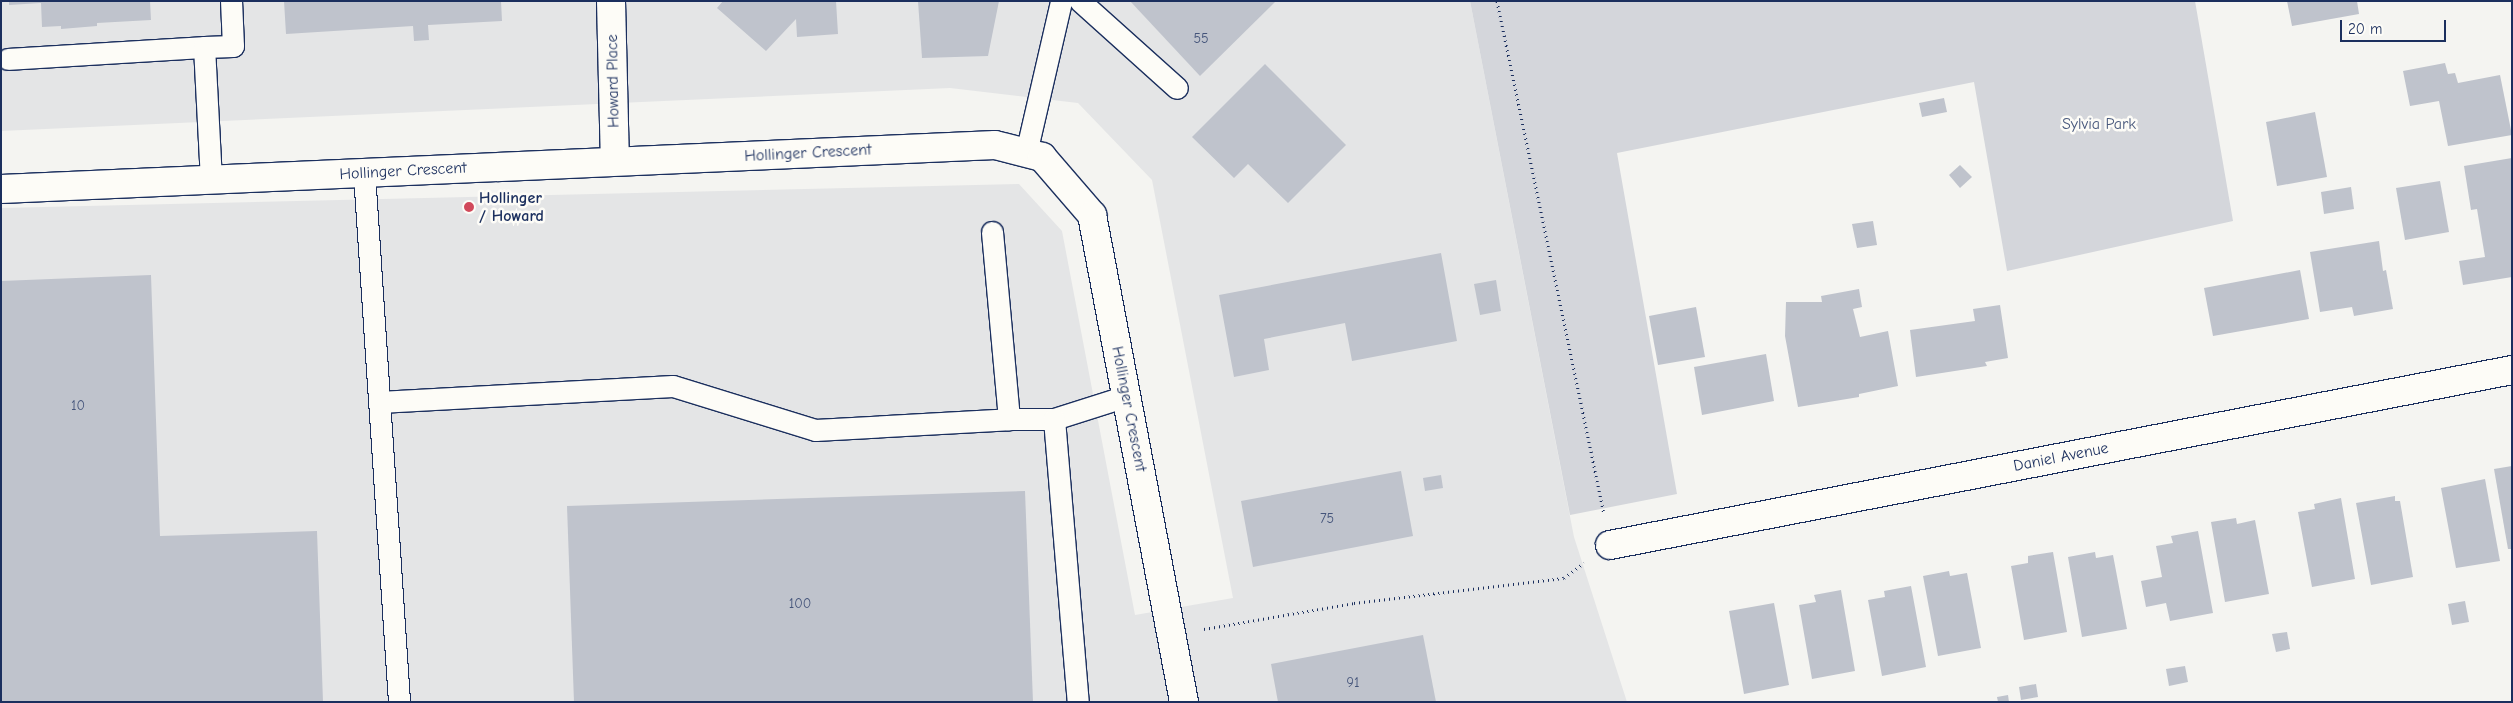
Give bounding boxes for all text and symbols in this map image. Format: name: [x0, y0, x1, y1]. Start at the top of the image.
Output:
scale bar: [2343, 10, 2449, 42]
text: 20 m: [2348, 20, 2382, 38]
house number: 55: [1193, 31, 1209, 47]
street label: Howard Place: [603, 34, 623, 128]
park label: Sylvia Park: [2062, 114, 2136, 134]
street label: Hollinger Crescent: [744, 140, 872, 166]
street label: Hollinger Crescent: [339, 158, 467, 184]
place label: Hollinger / Howard: [479, 188, 544, 226]
marker: Hollinger / Howard: [463, 201, 475, 213]
street label: Hollinger Crescent: [1107, 345, 1151, 473]
house number: 10: [71, 398, 85, 414]
street label: Daniel Avenue: [2012, 438, 2110, 476]
house number: 75: [1320, 511, 1334, 527]
house number: 100: [789, 596, 811, 612]
house number: 91: [1347, 675, 1359, 691]

